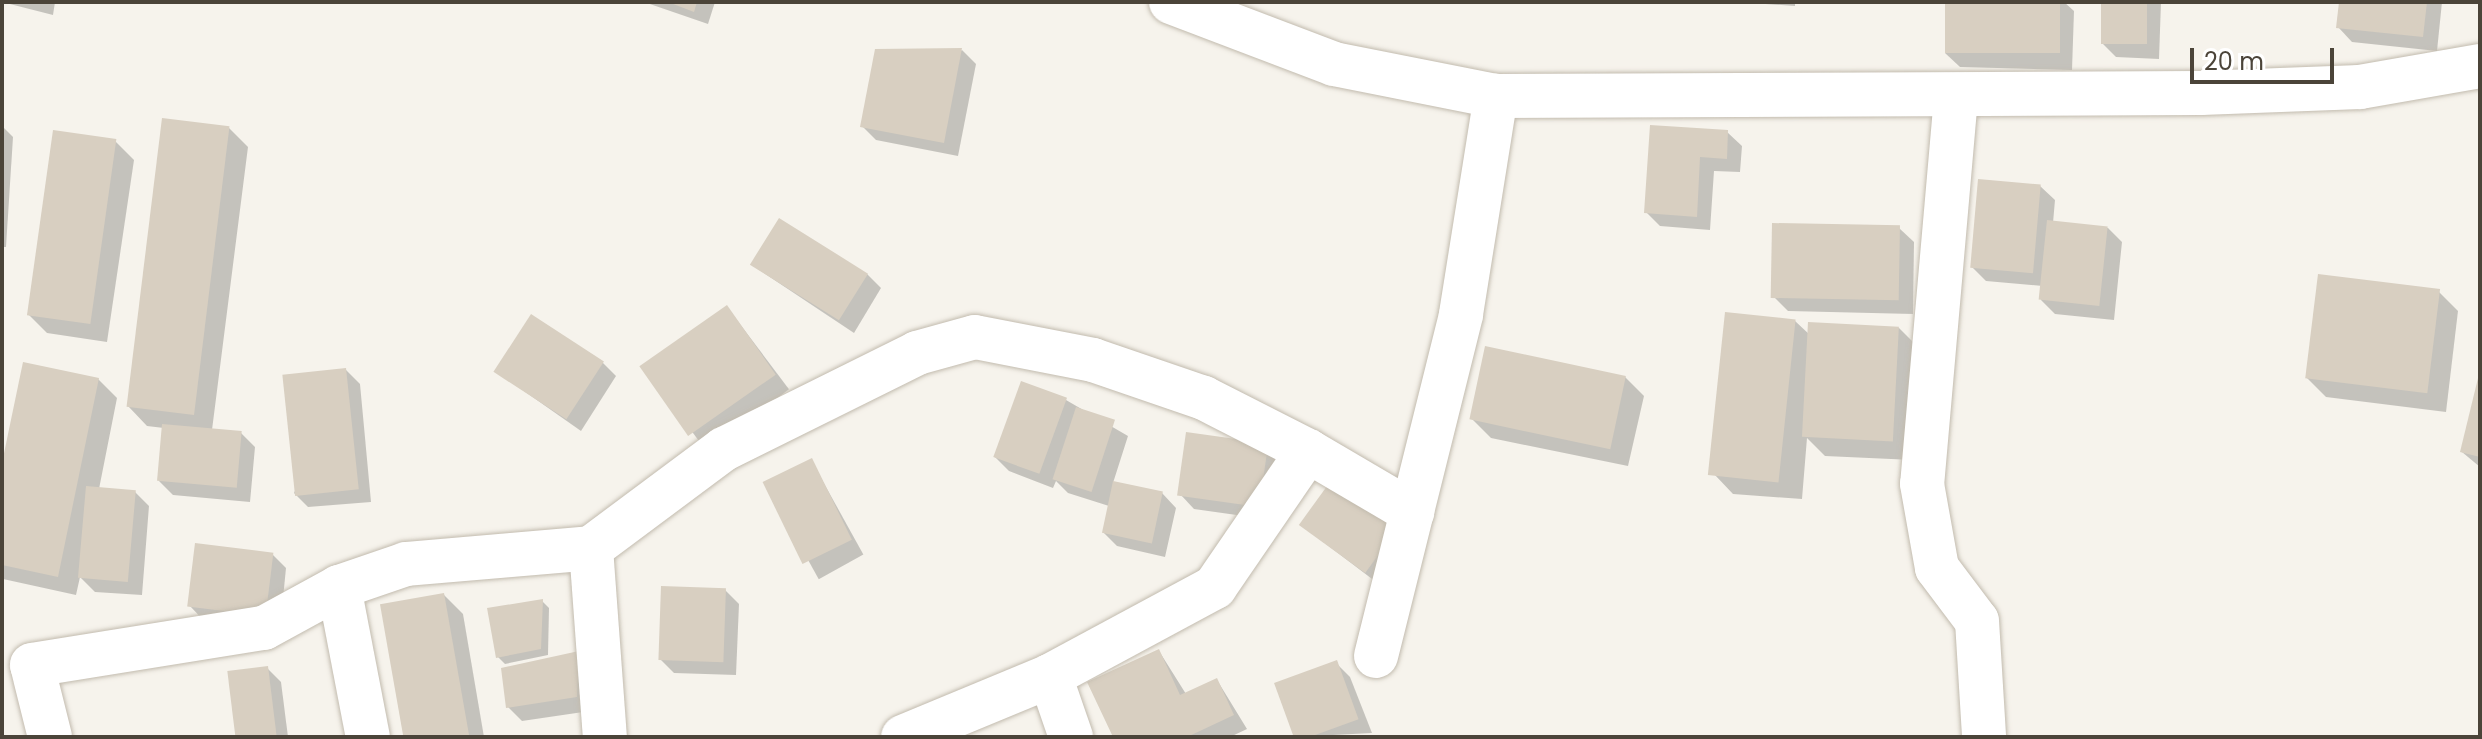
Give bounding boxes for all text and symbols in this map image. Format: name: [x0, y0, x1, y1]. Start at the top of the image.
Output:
scale bar: [2194, 32, 2338, 82]
text: 20 m: [2204, 45, 2264, 78]

